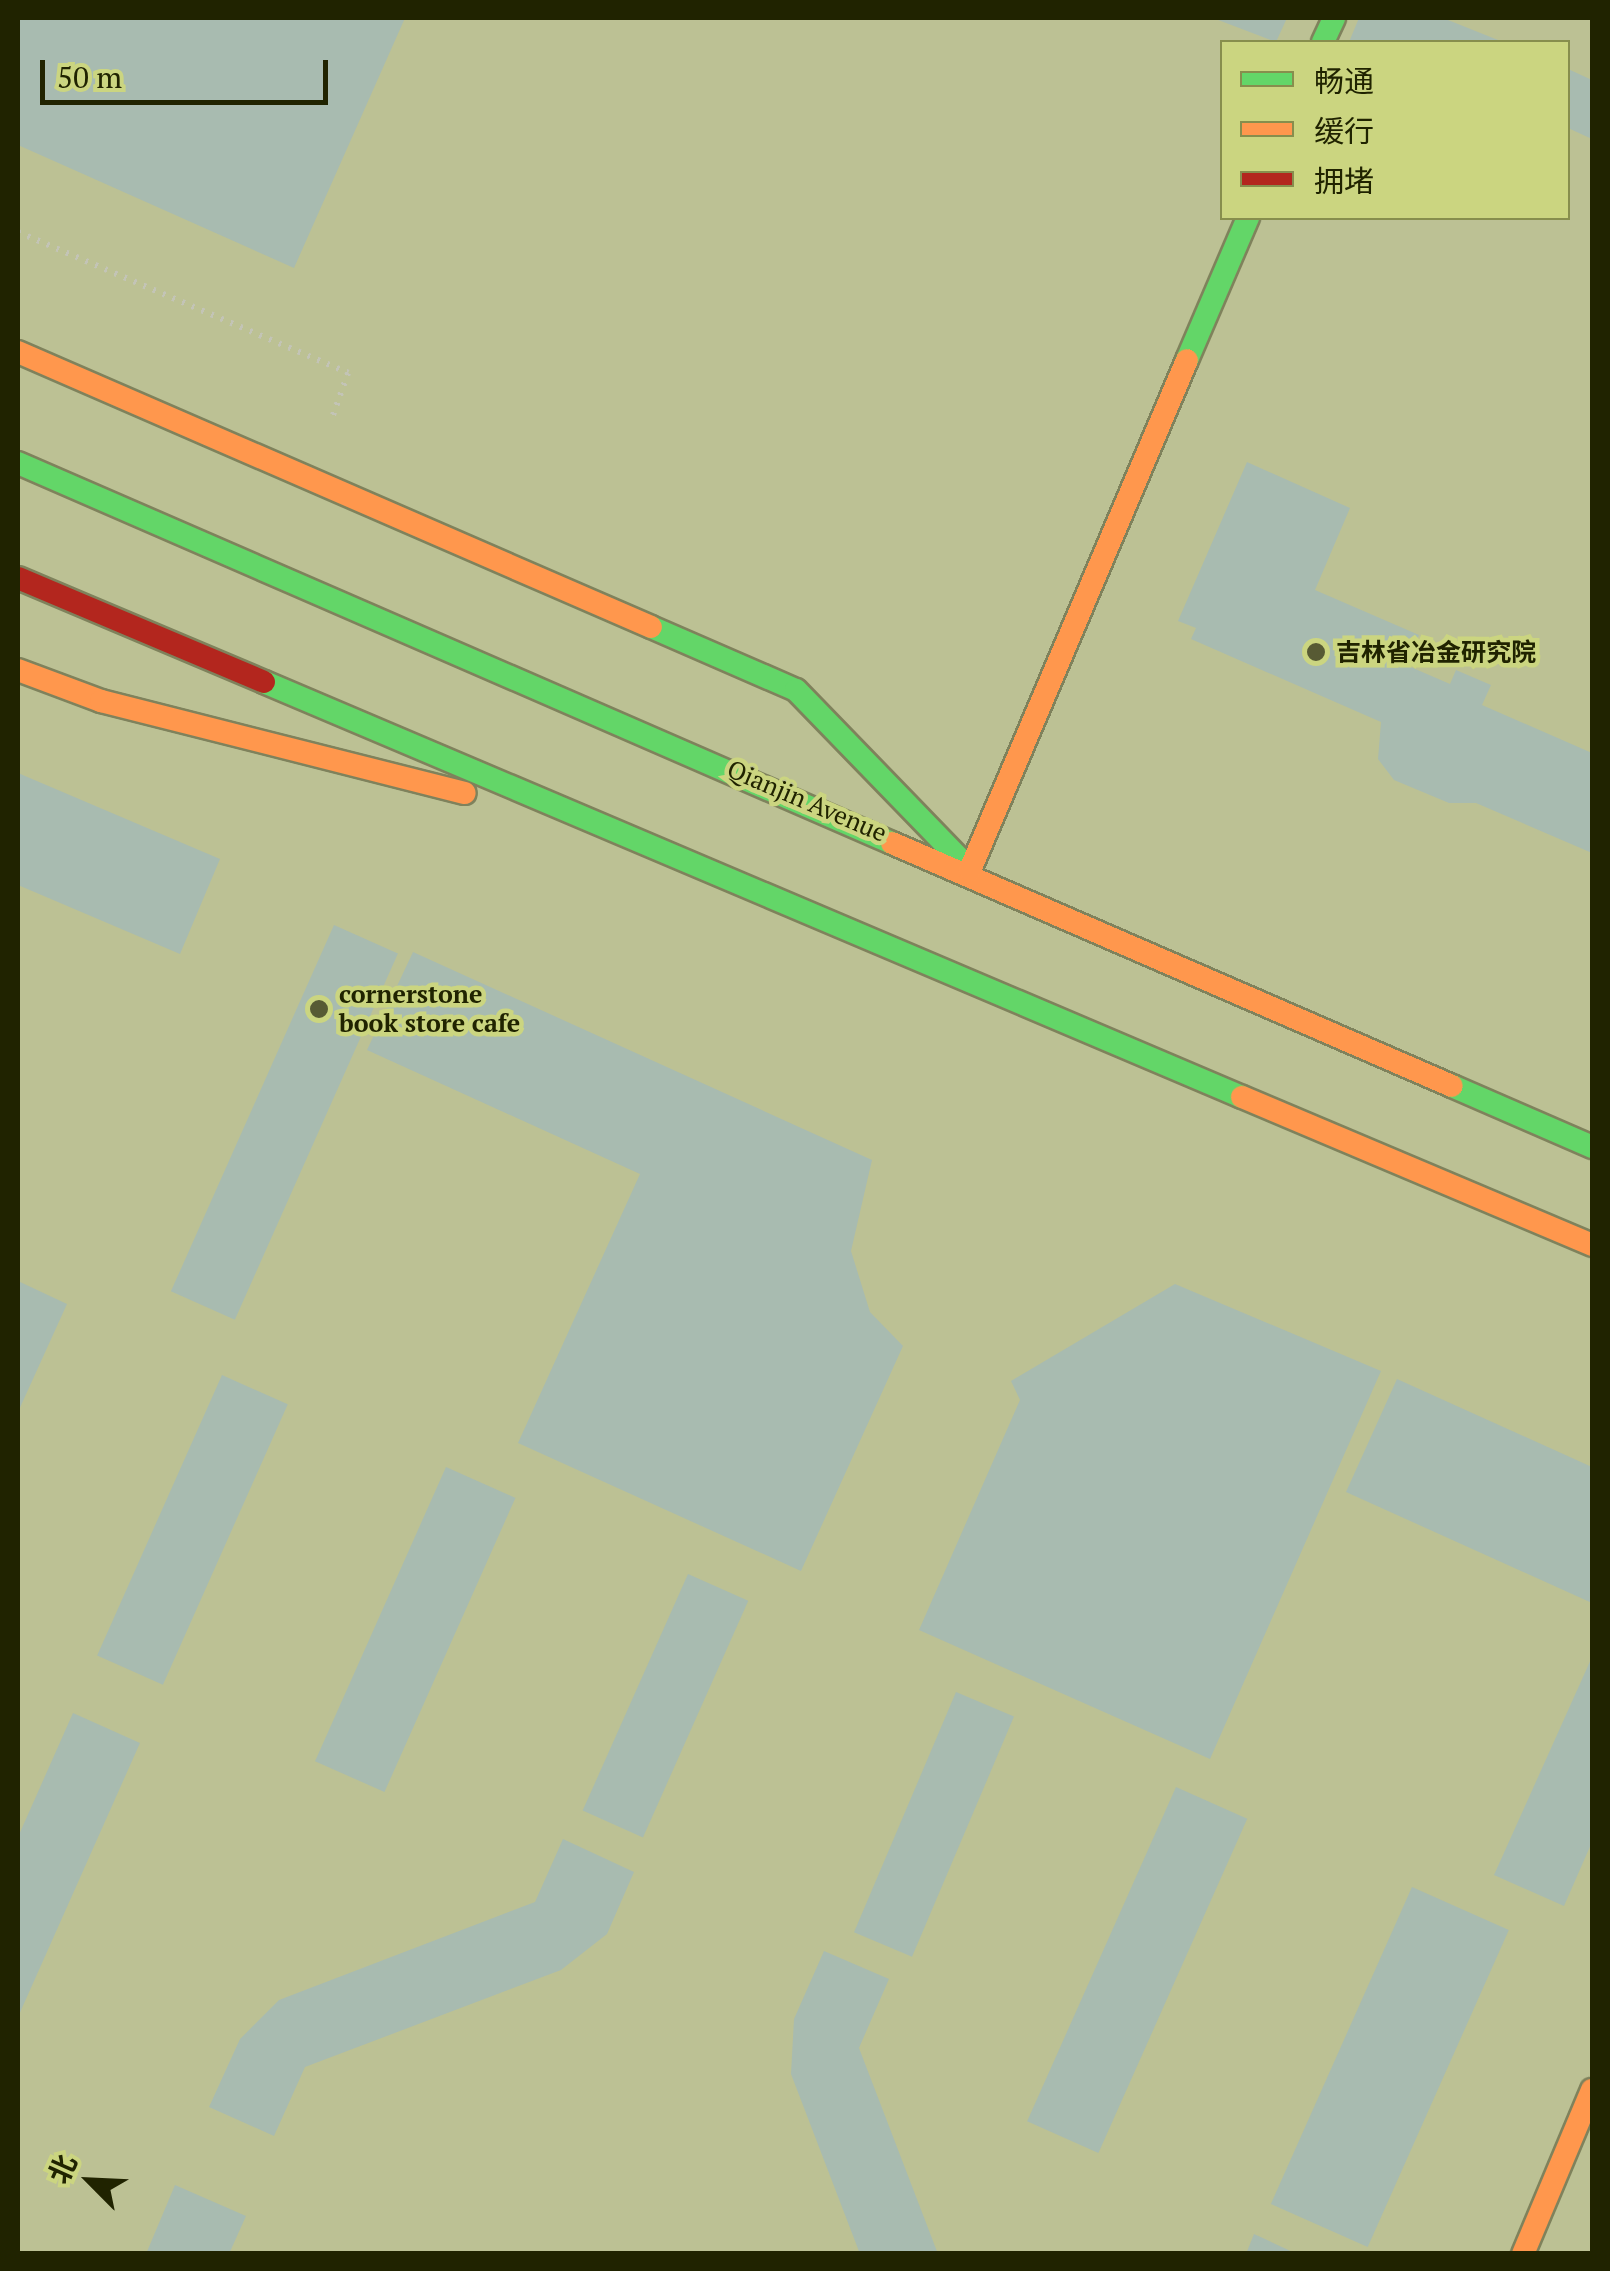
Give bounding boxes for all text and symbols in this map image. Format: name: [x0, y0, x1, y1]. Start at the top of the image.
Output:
scale bar: [45, 40, 332, 102]
legend: [1220, 40, 1570, 220]
text: 50 m: [57, 57, 122, 97]
text: 畅通: [1314, 61, 1374, 101]
text: 缓行: [1314, 111, 1374, 151]
text: 拥堵: [1314, 161, 1374, 201]
place label: 吉林省冶金研究院: [1336, 637, 1536, 667]
marker: 吉林省冶金研究院: [1305, 641, 1327, 663]
street label: Qianjin Avenue: [722, 754, 892, 848]
place label: cornerstone book store cafe: [339, 980, 520, 1039]
marker: cornerstone book store cafe: [308, 998, 330, 1020]
north arrow: [40, 2131, 140, 2231]
text: 北: [40, 2148, 85, 2189]

